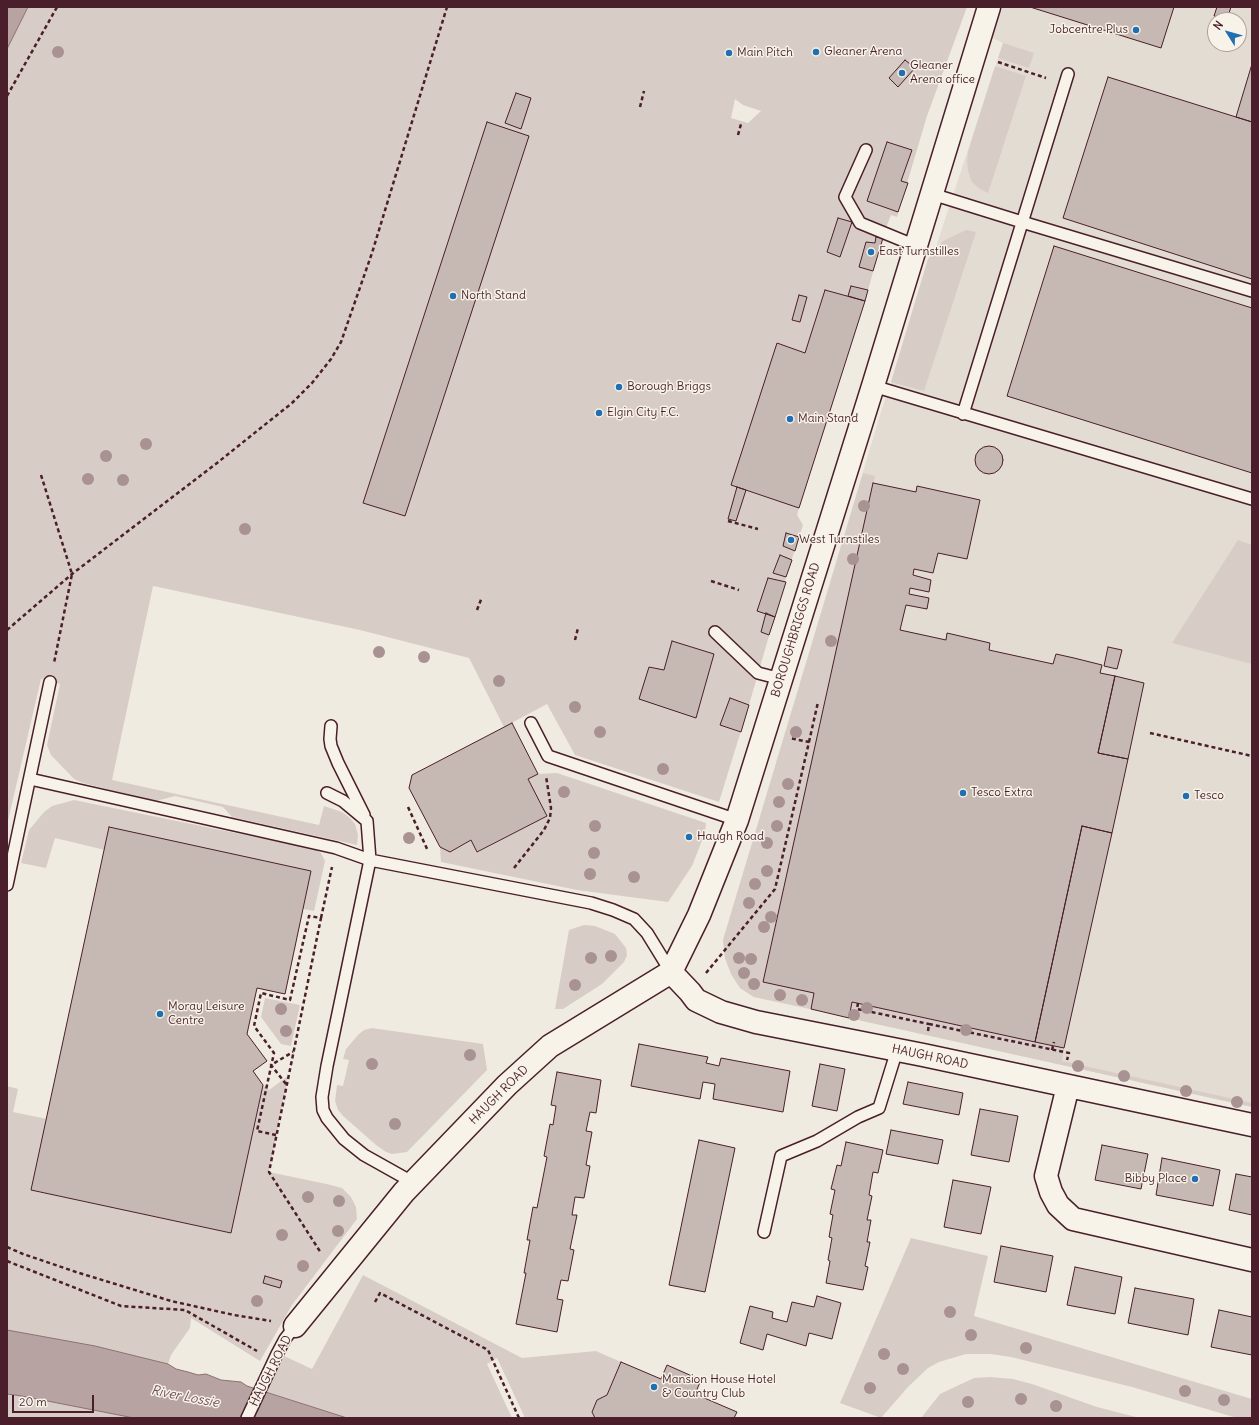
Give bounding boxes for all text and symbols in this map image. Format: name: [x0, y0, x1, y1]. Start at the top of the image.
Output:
north arrow: [1207, 12, 1247, 52]
text: N: [1210, 18, 1226, 33]
place label: Jobcentre Plus: [1049, 23, 1128, 37]
marker: Jobcentre Plus: [1131, 25, 1141, 35]
place label: Gleaner Arena: [824, 45, 902, 59]
place label: Main Pitch: [737, 46, 793, 60]
marker: Gleaner Arena: [811, 47, 821, 57]
marker: Main Pitch: [724, 48, 734, 58]
place label: Gleaner Arena office: [910, 59, 975, 87]
marker: Gleaner Arena office: [897, 68, 907, 78]
place label: East Turnstilles: [879, 245, 959, 259]
marker: East Turnstilles: [866, 247, 876, 257]
place label: North Stand: [461, 289, 526, 303]
marker: North Stand: [448, 291, 458, 301]
place label: Borough Briggs: [627, 380, 711, 394]
marker: Borough Briggs: [614, 382, 624, 392]
place label: Elgin City F.C.: [607, 406, 679, 420]
marker: Elgin City F.C.: [594, 408, 604, 418]
place label: Main Stand: [798, 412, 858, 426]
marker: Main Stand: [785, 414, 795, 424]
place label: West Turnstiles: [799, 533, 879, 547]
marker: West Turnstiles: [786, 535, 796, 545]
street label: BOROUGHBRIGGS ROAD: [769, 561, 823, 699]
place label: Tesco Extra: [971, 786, 1032, 800]
marker: Tesco Extra: [958, 788, 968, 798]
place label: Tesco: [1194, 789, 1224, 803]
marker: Tesco: [1181, 791, 1191, 801]
place label: Haugh Road: [697, 830, 764, 844]
marker: Haugh Road: [684, 832, 694, 842]
place label: Moray Leisure Centre: [168, 1000, 244, 1028]
marker: Moray Leisure Centre: [155, 1009, 165, 1019]
street label: HAUGH ROAD: [890, 1042, 970, 1072]
street label: HAUGH ROAD: [466, 1062, 532, 1128]
place label: Bibby Place: [1124, 1172, 1187, 1186]
marker: Bibby Place: [1190, 1174, 1200, 1184]
street label: HAUGH ROAD: [247, 1333, 295, 1409]
place label: Mansion House Hotel & Country Club: [662, 1373, 776, 1401]
marker: Mansion House Hotel & Country Club: [649, 1382, 659, 1392]
water label: River Lossie: [150, 1383, 220, 1411]
scale bar: [14, 1387, 96, 1413]
text: 20 m: [19, 1394, 47, 1409]

